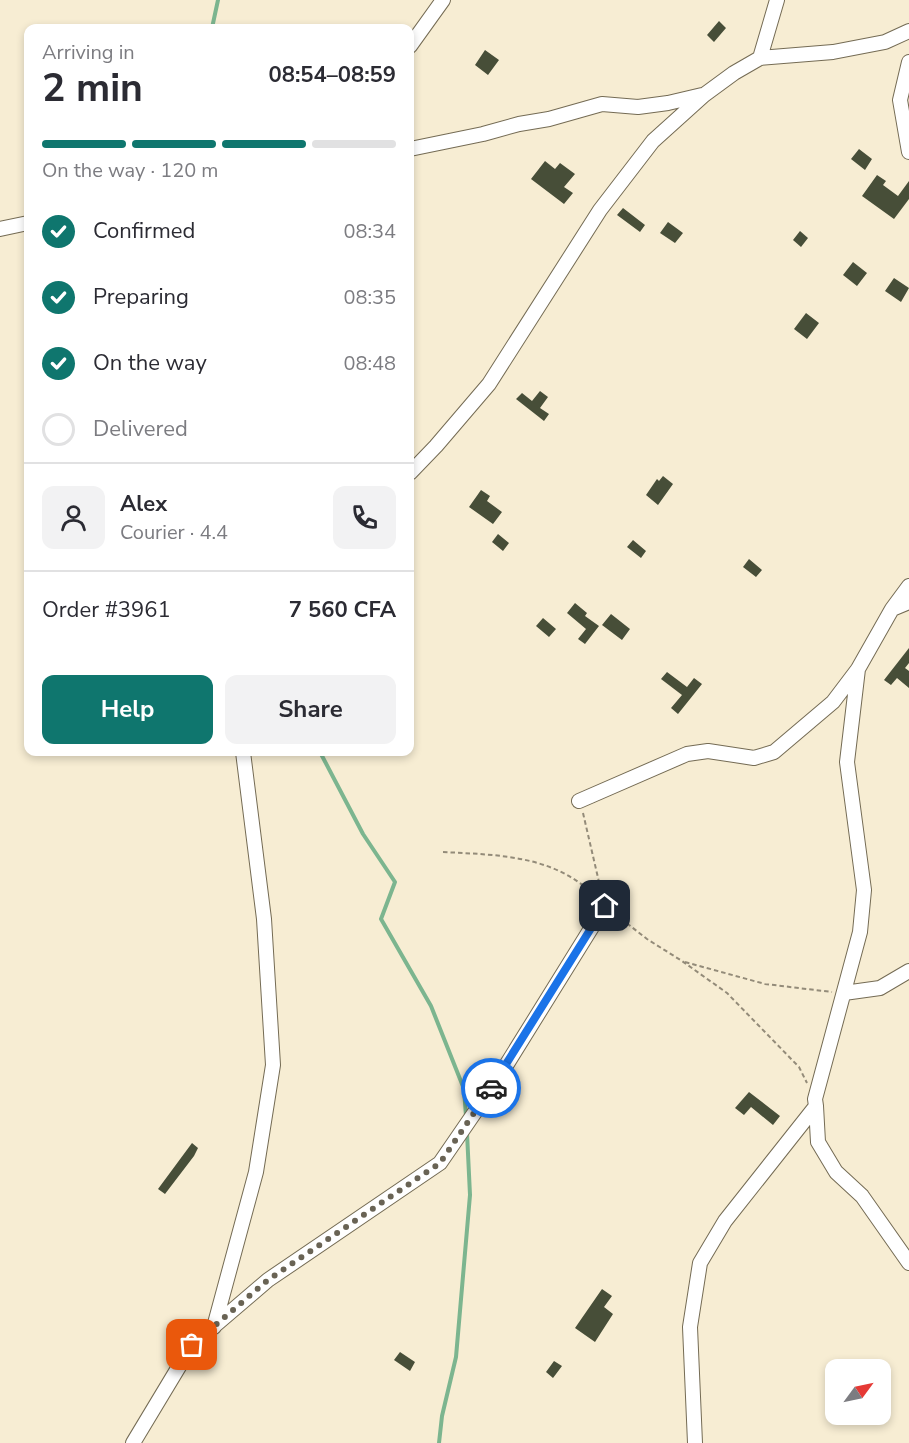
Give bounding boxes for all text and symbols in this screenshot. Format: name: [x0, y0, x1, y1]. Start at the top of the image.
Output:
text: Arriving in: [42, 39, 135, 66]
text: 08:54–08:59: [268, 60, 396, 90]
text: 2 min: [42, 62, 143, 115]
text: On the way · 120 m: [42, 157, 218, 184]
icon: check: [42, 215, 75, 248]
text: Confirmed: [93, 216, 195, 246]
text: 08:34: [343, 218, 396, 245]
icon: check: [42, 281, 75, 314]
text: Preparing: [93, 282, 189, 312]
text: 08:35: [343, 284, 396, 311]
icon: check: [42, 347, 75, 380]
text: On the way: [93, 348, 207, 378]
text: 08:48: [343, 350, 396, 377]
text: Delivered: [93, 414, 188, 444]
button: person: [42, 486, 105, 549]
button: phone: [333, 486, 396, 549]
text: Alex: [120, 489, 167, 519]
text: Courier · 4.4: [120, 519, 228, 546]
text: Order #3961: [42, 595, 171, 625]
text: 7 560 CFA: [289, 595, 396, 625]
button: Help: [42, 675, 213, 744]
button: Share: [225, 675, 396, 744]
pin: [579, 880, 630, 931]
icon: home: [588, 889, 621, 922]
courier: [461, 1058, 521, 1118]
icon: car: [475, 1072, 508, 1105]
pin: [166, 1319, 217, 1370]
icon: bag: [175, 1328, 208, 1361]
north arrow: [825, 1359, 891, 1425]
map controls: [825, 1359, 891, 1425]

